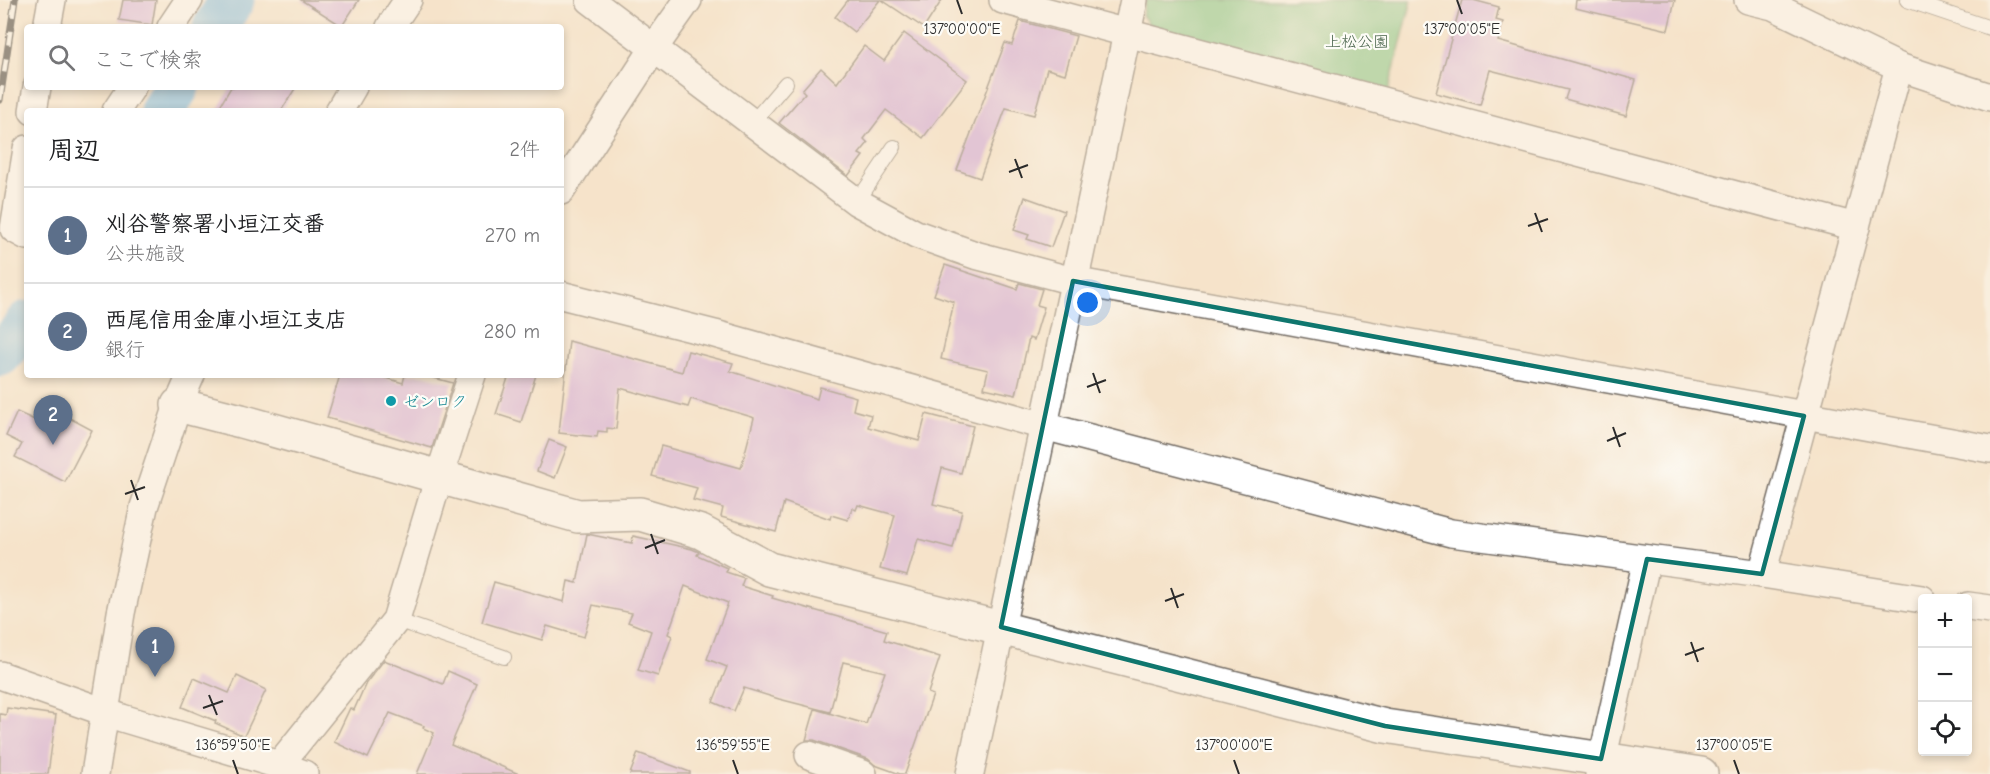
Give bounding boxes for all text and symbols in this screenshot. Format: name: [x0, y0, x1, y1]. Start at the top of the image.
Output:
text: 137°00'00"E: [924, 20, 1000, 38]
text: 137°00'05"E: [1424, 20, 1500, 38]
search box: [24, 24, 564, 90]
park label: 上松公園: [1325, 33, 1389, 51]
icon: search: [45, 41, 78, 74]
text: ここで検索: [93, 47, 203, 73]
text: 周辺: [48, 136, 100, 166]
text: 2件: [510, 138, 540, 161]
text: 刈谷警察署小垣江交番: [105, 211, 325, 237]
text: 1: [64, 224, 71, 247]
text: 270 m: [485, 224, 540, 247]
text: 公共施設: [105, 242, 185, 265]
your location: [1073, 288, 1102, 317]
text: 西尾信用金庫小垣江支店: [105, 307, 347, 333]
text: 2: [63, 320, 72, 343]
text: 280 m: [484, 320, 540, 343]
text: 銀行: [105, 338, 145, 361]
place label: ゼンロク: [403, 393, 467, 411]
marker: ゼンロク: [384, 394, 398, 408]
pin: 2: [34, 396, 72, 445]
map controls: [1918, 594, 1972, 756]
button: +: [1918, 594, 1972, 648]
pin: 1: [136, 628, 174, 677]
button: −: [1918, 648, 1972, 702]
button: locate: [1918, 702, 1972, 756]
text: 136°59'50"E: [196, 736, 270, 754]
text: 136°59'55"E: [696, 736, 770, 754]
text: 137°00'00"E: [1196, 736, 1272, 754]
text: 137°00'05"E: [1696, 736, 1772, 754]

